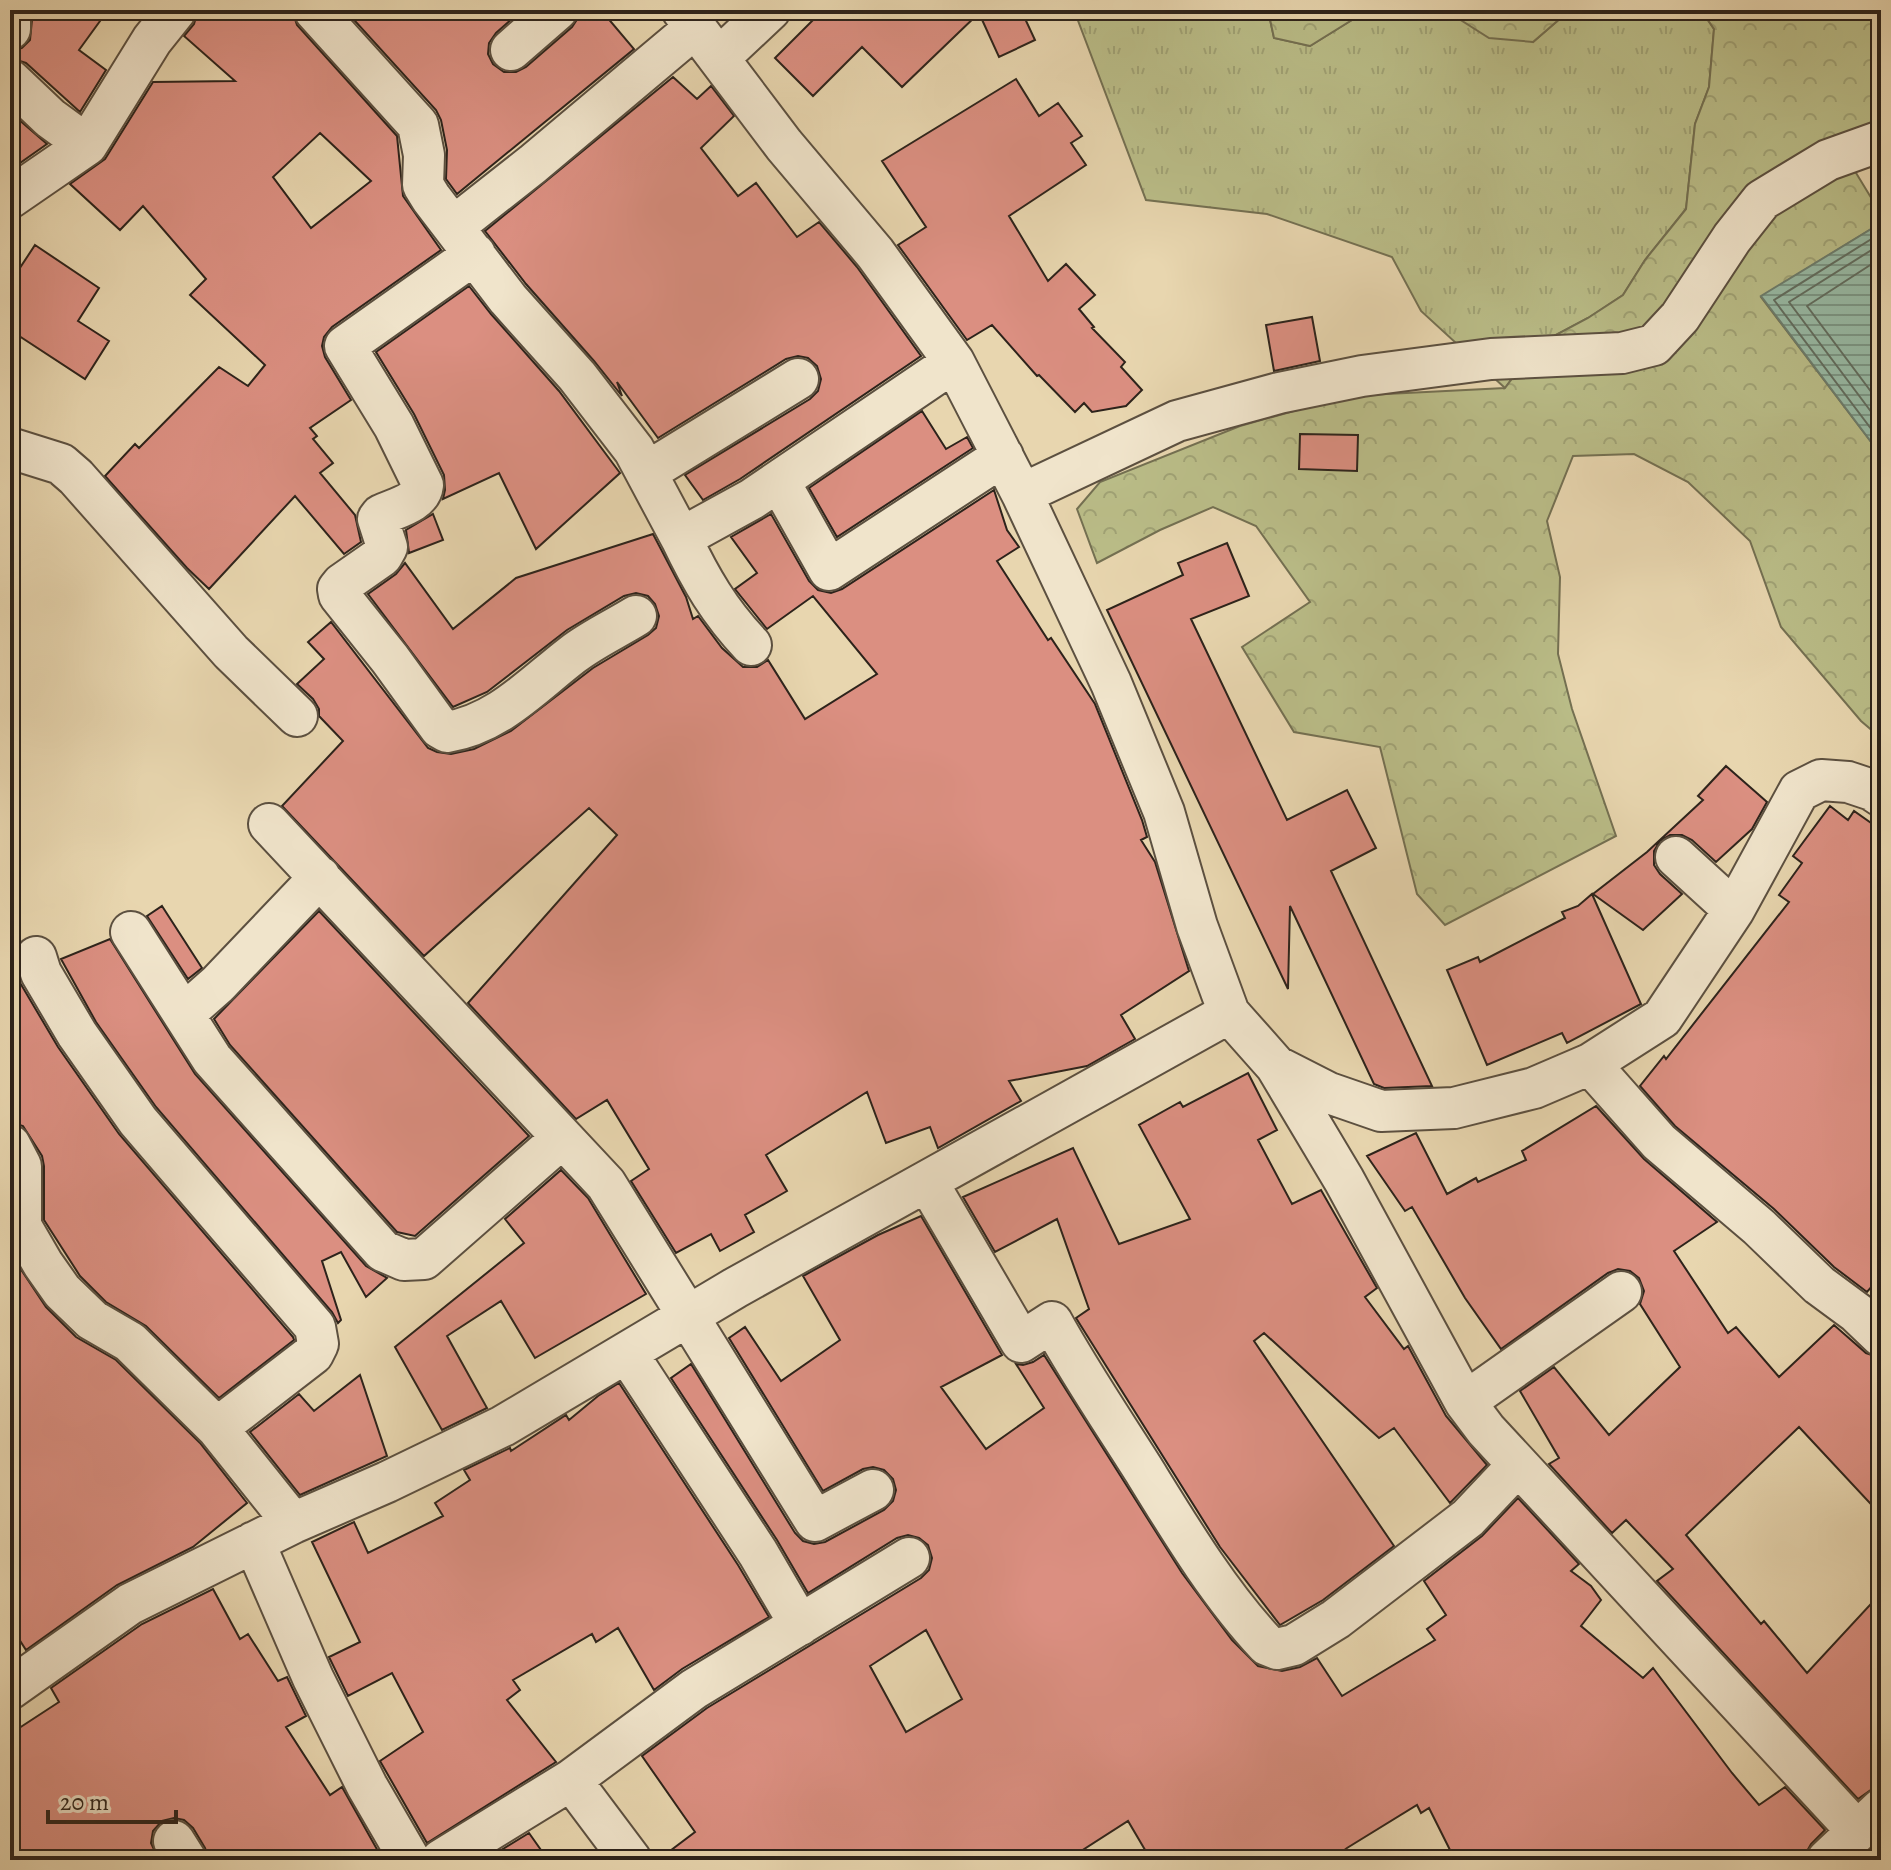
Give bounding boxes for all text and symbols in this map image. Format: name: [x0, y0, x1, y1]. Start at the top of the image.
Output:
scale bar: [48, 1774, 176, 1824]
text: 20 m: [60, 1786, 109, 1818]

